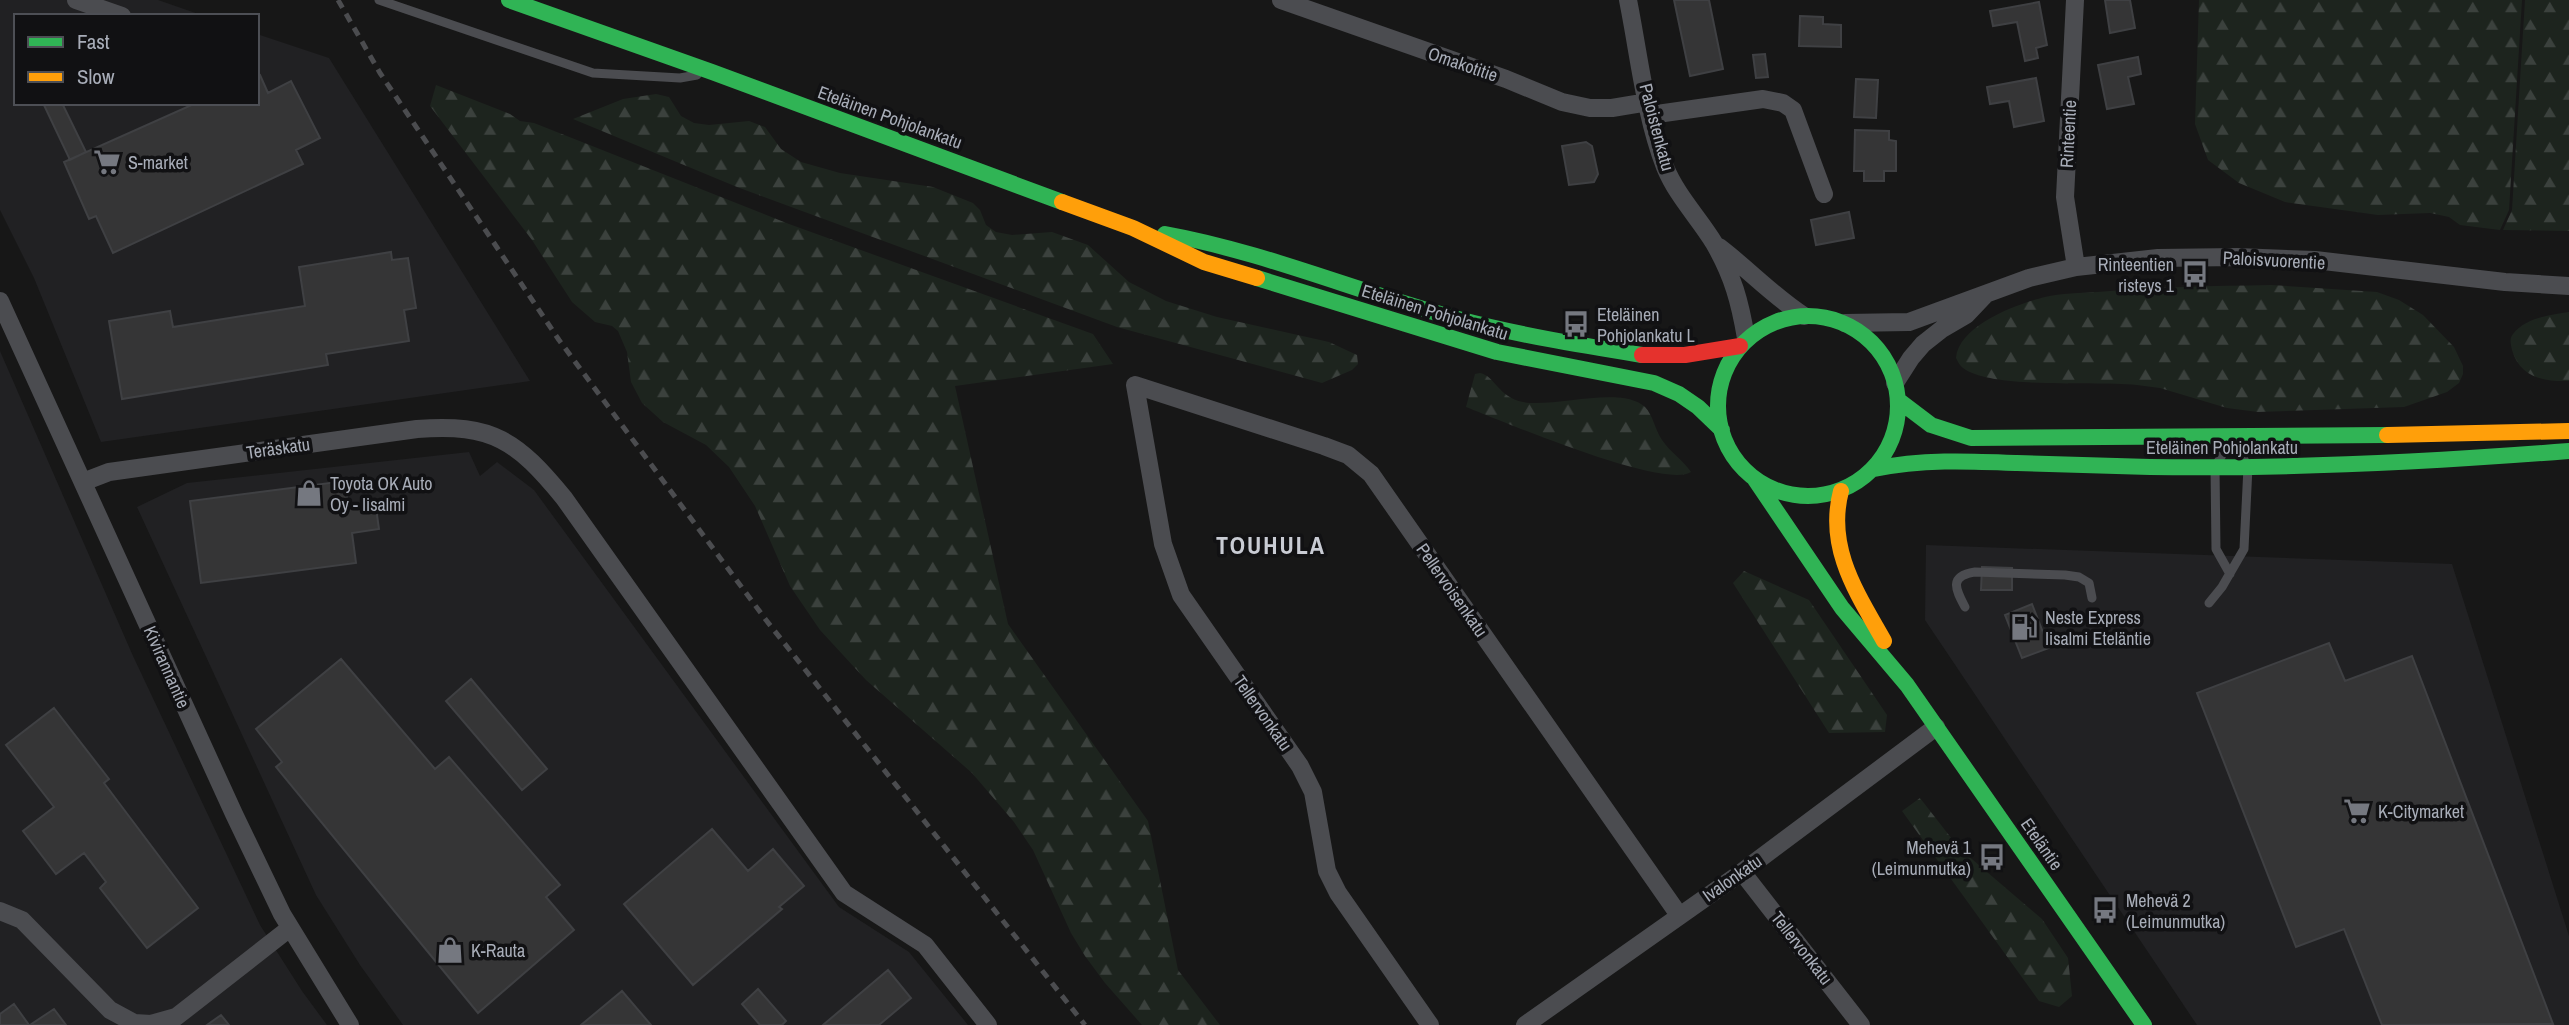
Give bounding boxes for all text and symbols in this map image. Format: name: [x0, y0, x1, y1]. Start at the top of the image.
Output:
legend: [14, 14, 259, 105]
text: Fast: [77, 27, 110, 56]
street label: Omakotitie: [1425, 40, 1501, 88]
text: Slow: [77, 62, 115, 91]
street label: Eteläinen Pohjolankatu: [814, 79, 966, 155]
street label: Paloistenkatu: [1633, 81, 1681, 173]
street label: Rinteentie: [2054, 99, 2082, 169]
supermarket icon: S-market: [92, 147, 122, 177]
place label: S-market: [128, 150, 188, 175]
street label: Paloisvuorentie: [2222, 245, 2326, 275]
place label: Rinteentien risteys 1: [2098, 252, 2175, 298]
bus stop icon: Rinteentien risteys 1: [2180, 259, 2210, 289]
street label: Eteläinen Pohjolankatu: [1359, 278, 1511, 346]
place label: Eteläinen Pohjolankatu L: [1597, 302, 1695, 348]
bus stop icon: Eteläinen Pohjolankatu L: [1561, 309, 1591, 339]
street label: Teräskatu: [245, 431, 311, 465]
street label: Eteläinen Pohjolankatu: [2146, 435, 2298, 460]
place label: Toyota OK Auto Oy - Iisalmi: [330, 471, 433, 517]
shop icon: Toyota OK Auto Oy - Iisalmi: [294, 478, 324, 508]
district label: TOUHULA: [1216, 529, 1326, 561]
street label: Pellervoisenkatu: [1410, 538, 1494, 642]
place label: Neste Express Iisalmi Eteläntie: [2045, 605, 2151, 651]
fuel station icon: Neste Express Iisalmi Eteläntie: [2009, 612, 2039, 642]
street label: Kivirannantie: [138, 622, 196, 712]
street label: Tellervonkatu: [1228, 670, 1298, 756]
supermarket icon: K-Citymarket: [2342, 796, 2372, 826]
place label: K-Citymarket: [2378, 799, 2464, 824]
street label: Eteläntie: [2015, 813, 2069, 875]
place label: Mehevä 1 (Leimunmutka): [1872, 835, 1972, 881]
bus stop icon: Mehevä 1 (Leimunmutka): [1977, 842, 2007, 872]
street label: Ivalonkatu: [1697, 848, 1767, 908]
place label: Mehevä 2 (Leimunmutka): [2126, 888, 2225, 934]
bus stop icon: Mehevä 2 (Leimunmutka): [2090, 895, 2120, 925]
street label: Tellervonkatu: [1765, 906, 1839, 990]
shop icon: K-Rauta: [435, 935, 465, 965]
place label: K-Rauta: [471, 938, 525, 963]

